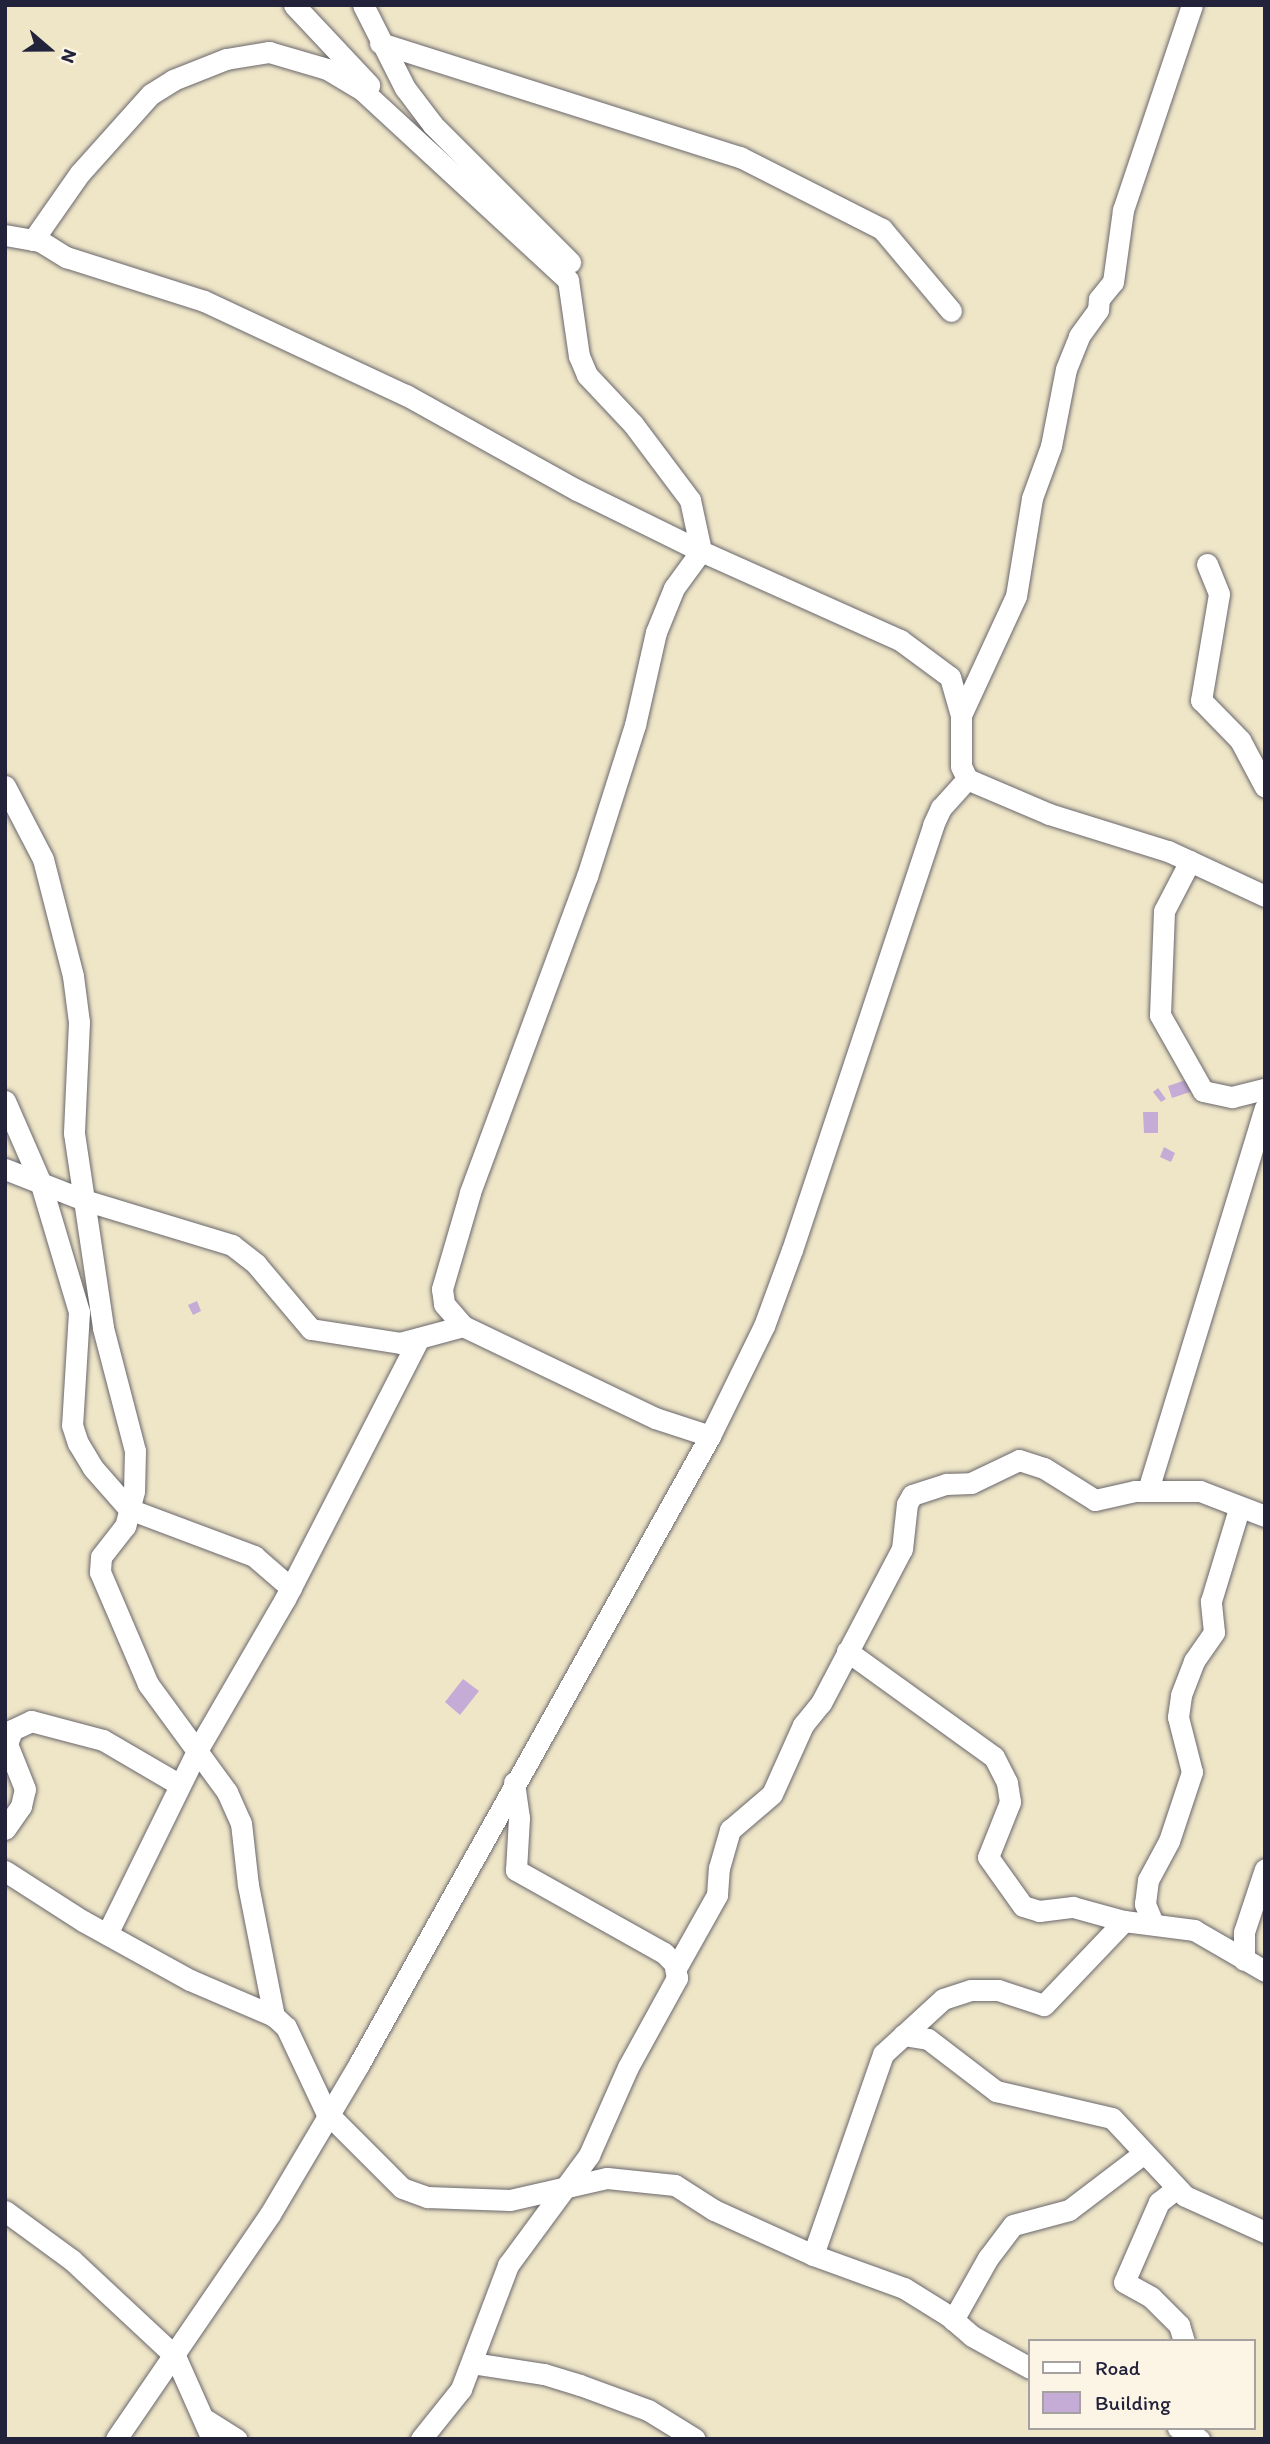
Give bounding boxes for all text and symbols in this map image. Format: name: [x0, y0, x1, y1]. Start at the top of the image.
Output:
north arrow: [14, 14, 84, 84]
text: N: [56, 46, 82, 66]
legend: [1028, 2339, 1256, 2430]
text: Road: [1095, 2355, 1140, 2380]
text: Building: [1095, 2390, 1171, 2415]

